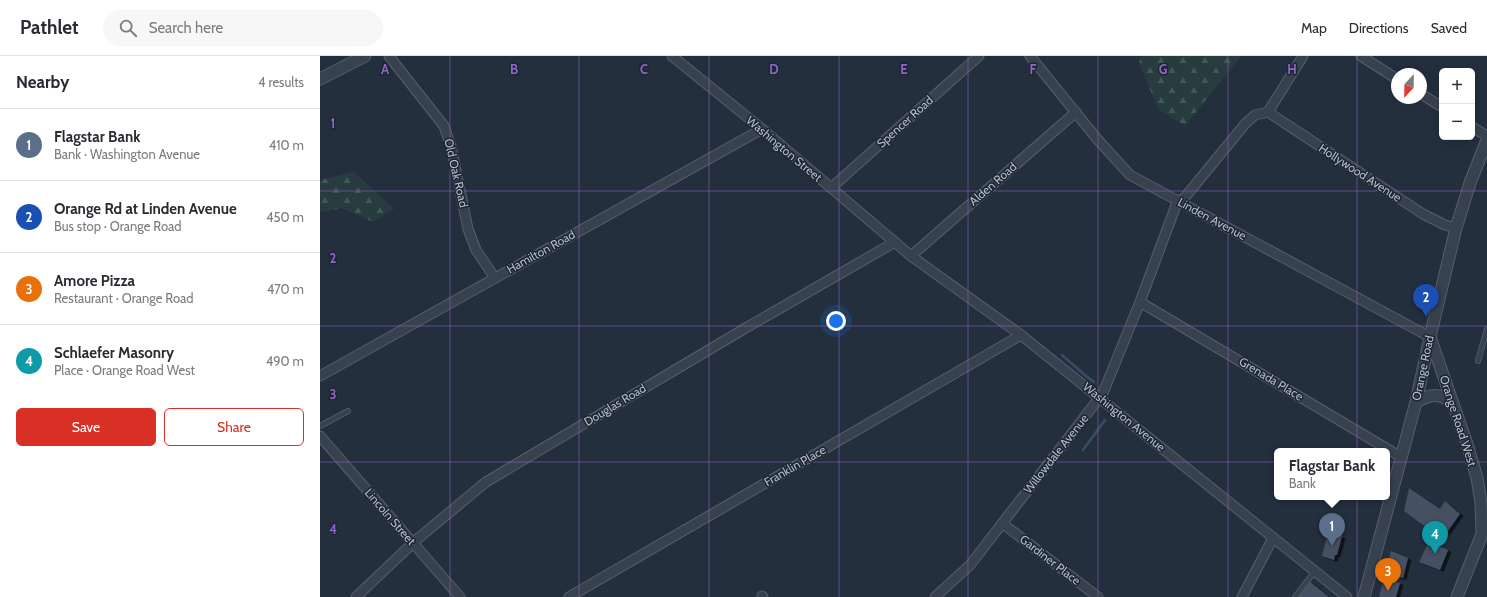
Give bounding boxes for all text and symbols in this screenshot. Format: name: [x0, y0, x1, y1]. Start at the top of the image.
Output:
search box: [103, 10, 383, 46]
text: Pathlet: [20, 16, 79, 39]
icon: search: [117, 17, 139, 39]
text: Search here: [149, 19, 223, 37]
text: Map: [1301, 19, 1327, 37]
text: Directions: [1349, 19, 1409, 37]
text: Saved: [1431, 19, 1467, 37]
text: A: [381, 61, 390, 77]
text: B: [510, 61, 518, 77]
text: C: [640, 61, 648, 77]
text: D: [769, 61, 779, 77]
text: E: [900, 61, 908, 77]
text: F: [1030, 61, 1037, 77]
text: G: [1159, 61, 1168, 77]
text: H: [1287, 61, 1297, 77]
north arrow: [1391, 68, 1427, 104]
map controls: [1439, 68, 1475, 140]
button: +: [1439, 68, 1475, 104]
text: Nearby: [16, 72, 69, 92]
text: 4 results: [258, 74, 304, 90]
street label: Spencer Road: [873, 92, 936, 151]
button: −: [1439, 104, 1475, 140]
street label: Washington Street: [743, 113, 825, 185]
text: 1: [331, 115, 335, 131]
text: Flagstar Bank: [54, 128, 140, 146]
text: 1: [27, 137, 31, 153]
text: 410 m: [269, 137, 304, 153]
street label: Old Oak Road: [441, 137, 472, 209]
street label: Hollywood Avenue: [1316, 140, 1405, 205]
text: Bank · Washington Avenue: [54, 146, 200, 162]
street label: Alden Road: [966, 159, 1020, 208]
street label: Linden Avenue: [1175, 194, 1249, 243]
text: Orange Rd at Linden Avenue: [54, 200, 237, 218]
text: 2: [26, 209, 32, 225]
text: 450 m: [266, 209, 304, 225]
text: Bus stop · Orange Road: [54, 218, 182, 234]
street label: Hamilton Road: [504, 227, 578, 277]
text: 2: [330, 250, 337, 266]
text: Amore Pizza: [54, 272, 135, 290]
text: 3: [25, 281, 33, 297]
text: 470 m: [267, 281, 304, 297]
pin: 2: [1413, 284, 1439, 317]
text: Restaurant · Orange Road: [54, 290, 194, 306]
your location: [826, 311, 846, 331]
street label: Orange Road: [1408, 334, 1437, 402]
text: Schlaefer Masonry: [54, 344, 174, 362]
text: 4: [25, 353, 33, 369]
text: 490 m: [266, 353, 304, 369]
street label: Grenada Place: [1236, 354, 1306, 404]
text: Place · Orange Road West: [54, 362, 195, 378]
street label: Orange Road West: [1437, 373, 1480, 468]
street label: Washington Avenue: [1080, 379, 1168, 454]
street label: Douglas Road: [581, 380, 649, 429]
text: 3: [329, 386, 337, 402]
button: Save: [16, 408, 156, 446]
button: Share: [164, 408, 304, 446]
street label: Willowdale Avenue: [1020, 411, 1091, 496]
street label: Franklin Place: [761, 442, 828, 489]
popup: [1274, 448, 1390, 500]
text: Flagstar Bank: [1289, 457, 1375, 475]
text: Bank: [1289, 475, 1316, 491]
street label: Lincoln Street: [362, 485, 419, 548]
pin: 1: [1319, 513, 1345, 546]
text: 4: [329, 521, 337, 537]
pin: 4: [1422, 521, 1448, 554]
street label: Gardiner Place: [1017, 531, 1084, 588]
pin: 3: [1375, 558, 1401, 591]

